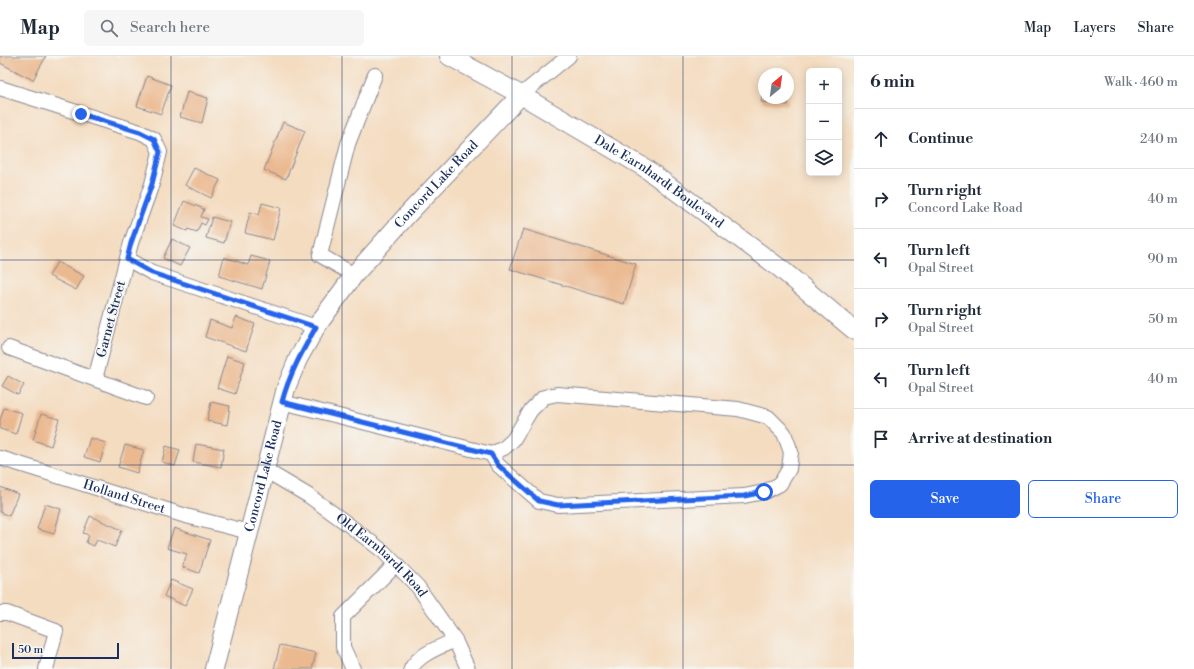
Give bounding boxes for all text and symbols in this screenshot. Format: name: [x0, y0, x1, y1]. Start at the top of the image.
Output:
search box: [84, 10, 364, 46]
text: Map: [20, 16, 60, 40]
icon: search: [98, 17, 120, 39]
text: Search here: [130, 18, 210, 37]
text: Map: [1024, 19, 1051, 37]
text: Layers: [1073, 19, 1116, 37]
text: Share: [1138, 19, 1174, 37]
north arrow: [758, 68, 794, 104]
map controls: [806, 68, 842, 176]
button: +: [806, 68, 842, 104]
text: 6 min: [870, 71, 915, 93]
text: Walk · 460 m: [1104, 74, 1178, 90]
button: −: [806, 104, 842, 140]
route end: [72, 105, 90, 123]
icon: ahead: [870, 128, 892, 150]
text: Continue: [908, 129, 973, 148]
text: 240 m: [1140, 131, 1178, 147]
street label: Dale Earnhardt Boulevard: [591, 132, 727, 232]
street label: Concord Lake Road: [391, 137, 482, 232]
button: layers: [806, 140, 842, 176]
text: Turn right: [908, 181, 982, 200]
icon: right: [870, 188, 892, 210]
text: 40 m: [1148, 191, 1178, 207]
text: Concord Lake Road: [908, 200, 1023, 216]
text: Turn left: [908, 241, 970, 260]
icon: left: [870, 248, 892, 270]
text: 90 m: [1147, 251, 1178, 267]
text: Opal Street: [908, 260, 974, 276]
street label: Garnet Street: [93, 278, 129, 359]
text: Turn right: [908, 301, 982, 320]
icon: right: [870, 308, 892, 330]
text: 50 m: [1148, 311, 1178, 327]
text: Opal Street: [908, 320, 974, 336]
text: Turn left: [908, 361, 970, 380]
icon: left: [870, 368, 892, 390]
text: 40 m: [1148, 371, 1178, 387]
text: Opal Street: [908, 380, 974, 396]
street label: Concord Lake Road: [241, 418, 286, 534]
icon: arrive: [870, 428, 892, 450]
text: Arrive at destination: [908, 429, 1052, 448]
street label: Holland Street: [81, 476, 168, 517]
button: Save: [870, 480, 1020, 518]
button: Share: [1028, 480, 1178, 518]
route start: [755, 483, 773, 501]
street label: Old Earnhardt Road: [333, 510, 431, 601]
scale bar: [12, 641, 119, 660]
text: 50 m: [18, 643, 43, 657]

